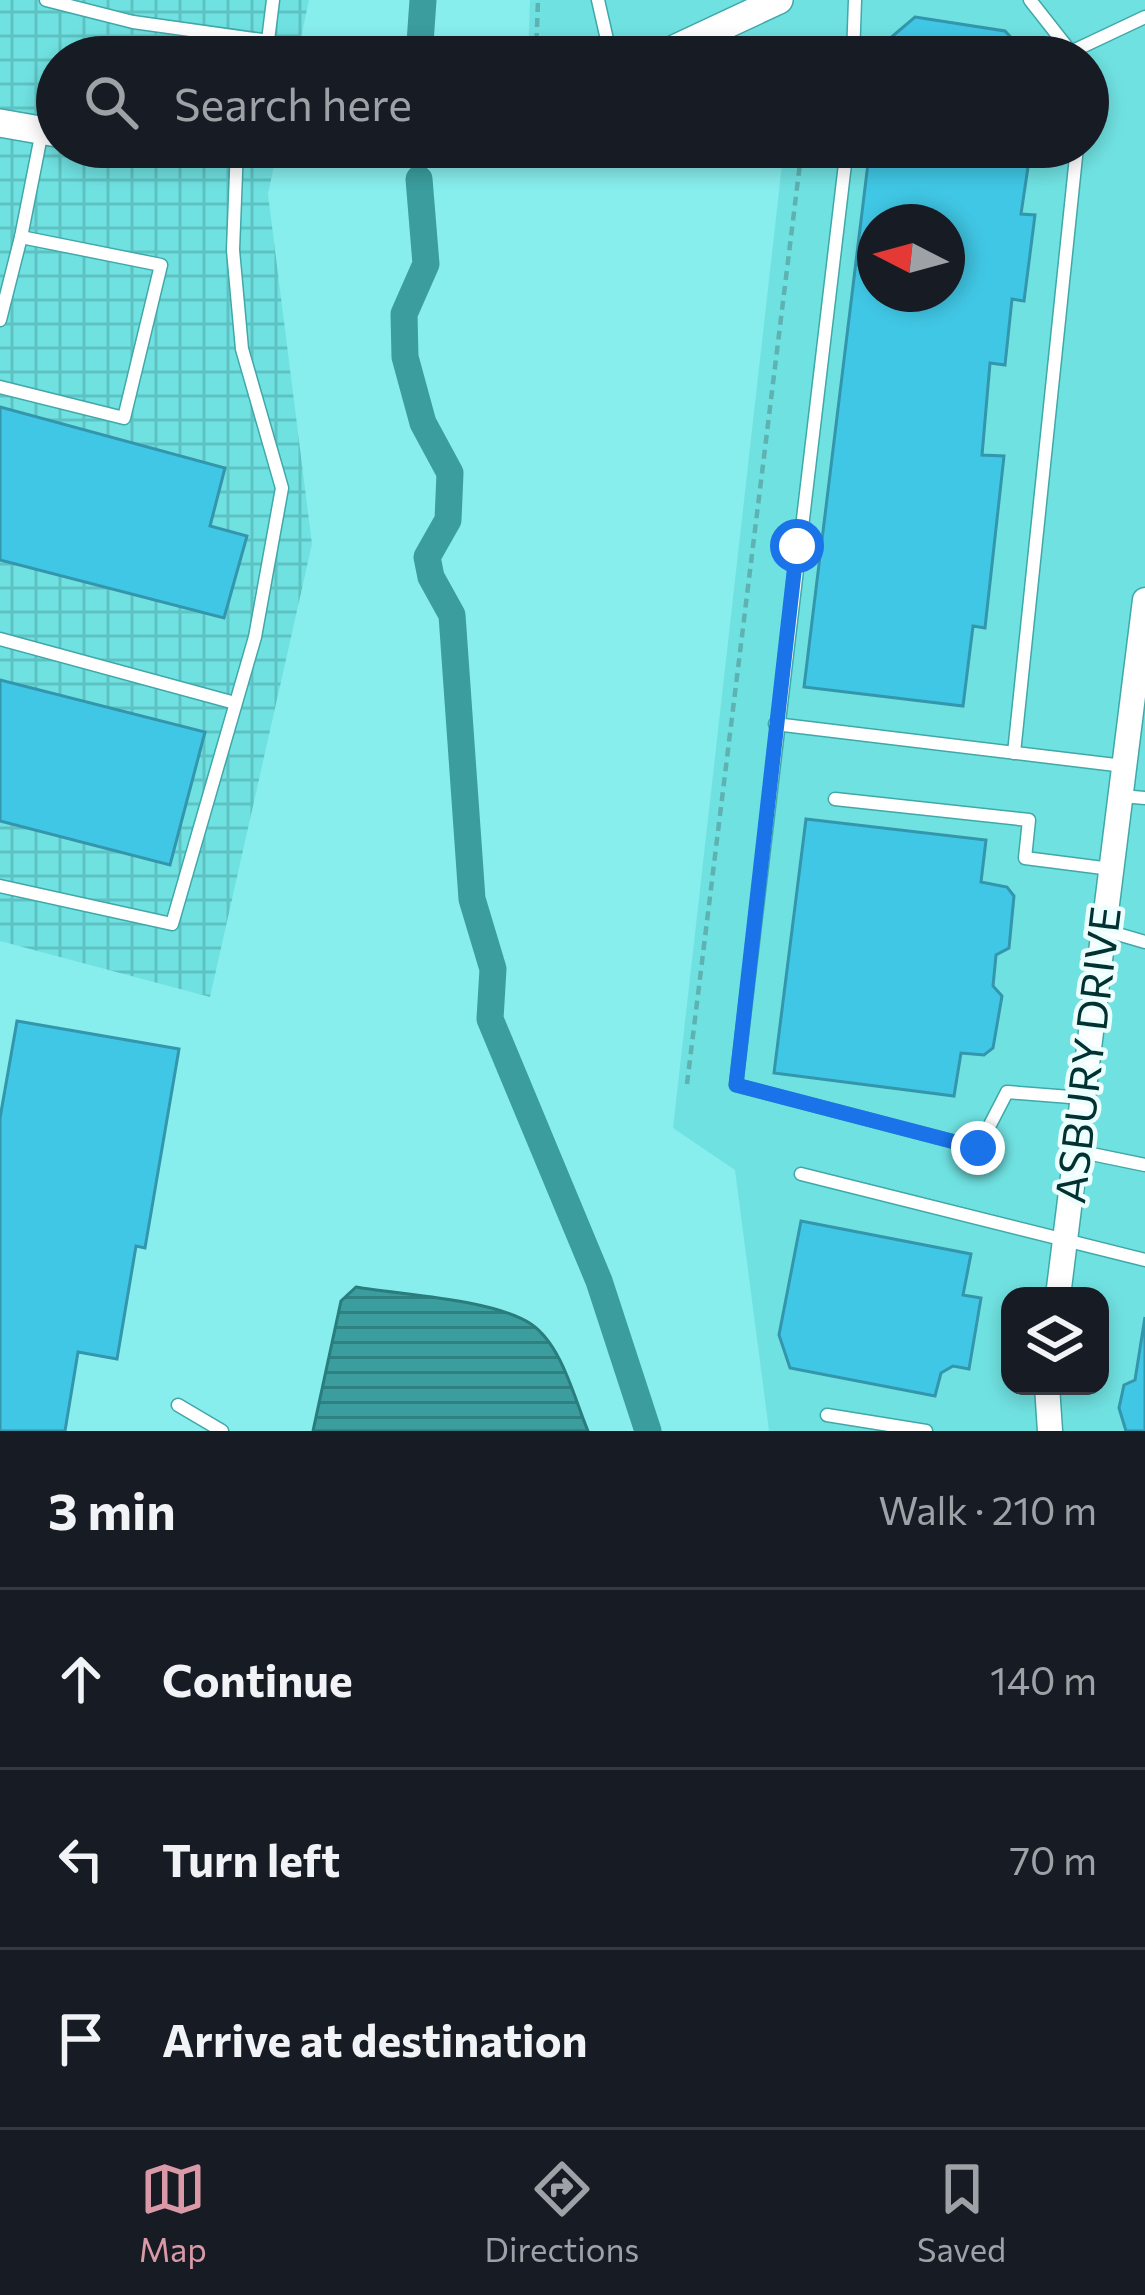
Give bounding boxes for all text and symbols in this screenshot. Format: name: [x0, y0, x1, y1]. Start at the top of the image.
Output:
search box: [36, 36, 1109, 168]
icon: search: [78, 69, 144, 135]
text: Search here: [174, 75, 412, 130]
north arrow: [857, 204, 965, 312]
route start: [770, 519, 824, 573]
street label: ASBURY DRIVE: [1042, 903, 1130, 1206]
route end: [951, 1121, 1005, 1175]
map controls: [1001, 1287, 1109, 1395]
button: layers: [1001, 1287, 1109, 1395]
text: 3 min: [48, 1478, 176, 1541]
text: Walk · 210 m: [878, 1485, 1097, 1533]
icon: ahead: [48, 1646, 114, 1712]
text: Continue: [162, 1651, 353, 1706]
text: 140 m: [990, 1655, 1097, 1703]
icon: left: [48, 1826, 114, 1892]
text: Turn left: [162, 1831, 340, 1886]
text: 70 m: [1010, 1835, 1097, 1883]
icon: arrive: [48, 2006, 114, 2072]
text: Arrive at destination: [162, 2011, 588, 2066]
tab: Map: [139, 2156, 207, 2269]
tab: Directions: [485, 2156, 639, 2269]
tab: Saved: [917, 2156, 1006, 2269]

